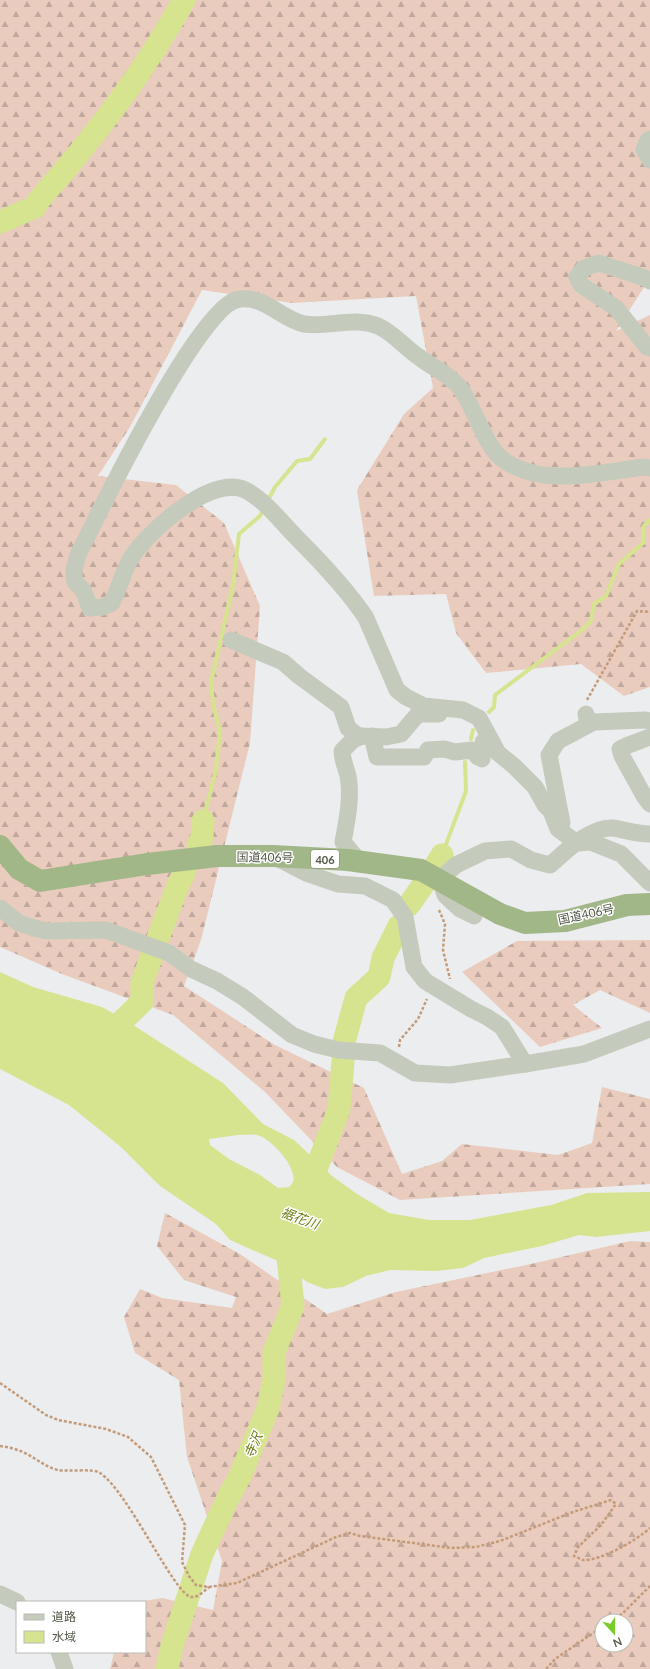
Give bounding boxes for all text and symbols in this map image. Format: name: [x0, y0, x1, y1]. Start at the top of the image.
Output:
street label: 国道406号: [236, 849, 294, 865]
road number: 406: [311, 850, 339, 868]
street label: 国道406号: [557, 901, 615, 927]
water label: 裾花川: [279, 1204, 323, 1233]
water label: 寺沢: [241, 1428, 266, 1460]
legend: [16, 1601, 146, 1653]
text: 道路: [52, 1609, 76, 1624]
north arrow: [594, 1613, 634, 1653]
text: 水域: [52, 1629, 76, 1644]
text: N: [611, 1635, 624, 1650]

